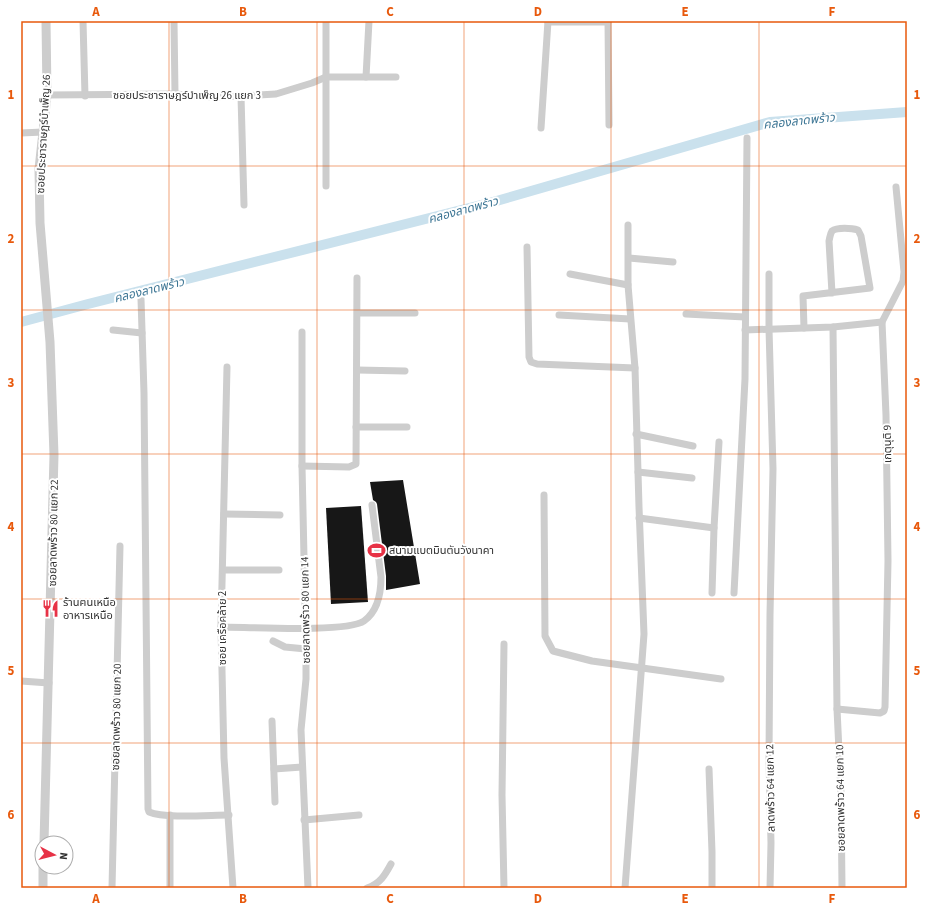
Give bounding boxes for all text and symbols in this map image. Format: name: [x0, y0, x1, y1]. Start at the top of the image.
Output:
text: A: [91, 3, 100, 21]
text: B: [239, 3, 247, 21]
text: C: [386, 3, 394, 21]
text: D: [534, 3, 542, 21]
text: E: [681, 3, 689, 21]
text: F: [829, 3, 836, 21]
street label: ซอยประชาราษฎร์บำเพ็ญ 26: [33, 74, 54, 194]
text: 1: [8, 86, 15, 104]
text: 1: [914, 86, 921, 104]
street label: ซอยประชาราษฎร์บำเพ็ญ 26 แยก 3: [113, 88, 261, 103]
water label: คลองลาดพร้าว: [763, 109, 837, 134]
water label: คลองลาดพร้าว: [426, 193, 501, 228]
text: 2: [8, 230, 15, 248]
text: 2: [914, 230, 921, 248]
water label: คลองลาดพร้าว: [112, 273, 187, 307]
text: 3: [8, 374, 15, 392]
text: 3: [914, 374, 921, 392]
street label: เกตุนุติ 9: [880, 425, 895, 463]
street label: ซอยลาดพร้าว 80 แยก 22: [45, 479, 62, 587]
text: 4: [8, 518, 15, 536]
text: 4: [914, 518, 921, 536]
sports icon: สนามแบตมินตันวังนาคา: [366, 540, 386, 560]
place label: สนามแบตมินตันวังนาคา: [389, 543, 494, 558]
street label: ซอยลาดพร้าว 80 แยก 14: [297, 556, 314, 664]
street label: ซอย เครือคล้าย 2: [215, 591, 230, 665]
place label: ร้านฅนเหนือ อาหารเหนือ: [63, 595, 116, 623]
restaurant icon: ร้านฅนเหนือ อาหารเหนือ: [40, 598, 60, 618]
text: 5: [8, 662, 15, 680]
text: 5: [914, 662, 921, 680]
street label: ซอยลาดพร้าว 80 แยก 20: [108, 663, 125, 771]
street label: ลาดพร้าว 64 แยก 12: [762, 744, 779, 832]
street label: ซอยลาดพร้าว 64 แยก 10: [832, 744, 849, 852]
text: 6: [8, 806, 15, 824]
text: 6: [914, 806, 921, 824]
north arrow: [34, 835, 74, 875]
text: N: [56, 852, 71, 861]
text: A: [91, 890, 100, 908]
text: B: [239, 890, 247, 908]
text: C: [386, 890, 394, 908]
text: D: [534, 890, 542, 908]
text: E: [681, 890, 689, 908]
text: F: [829, 890, 836, 908]

